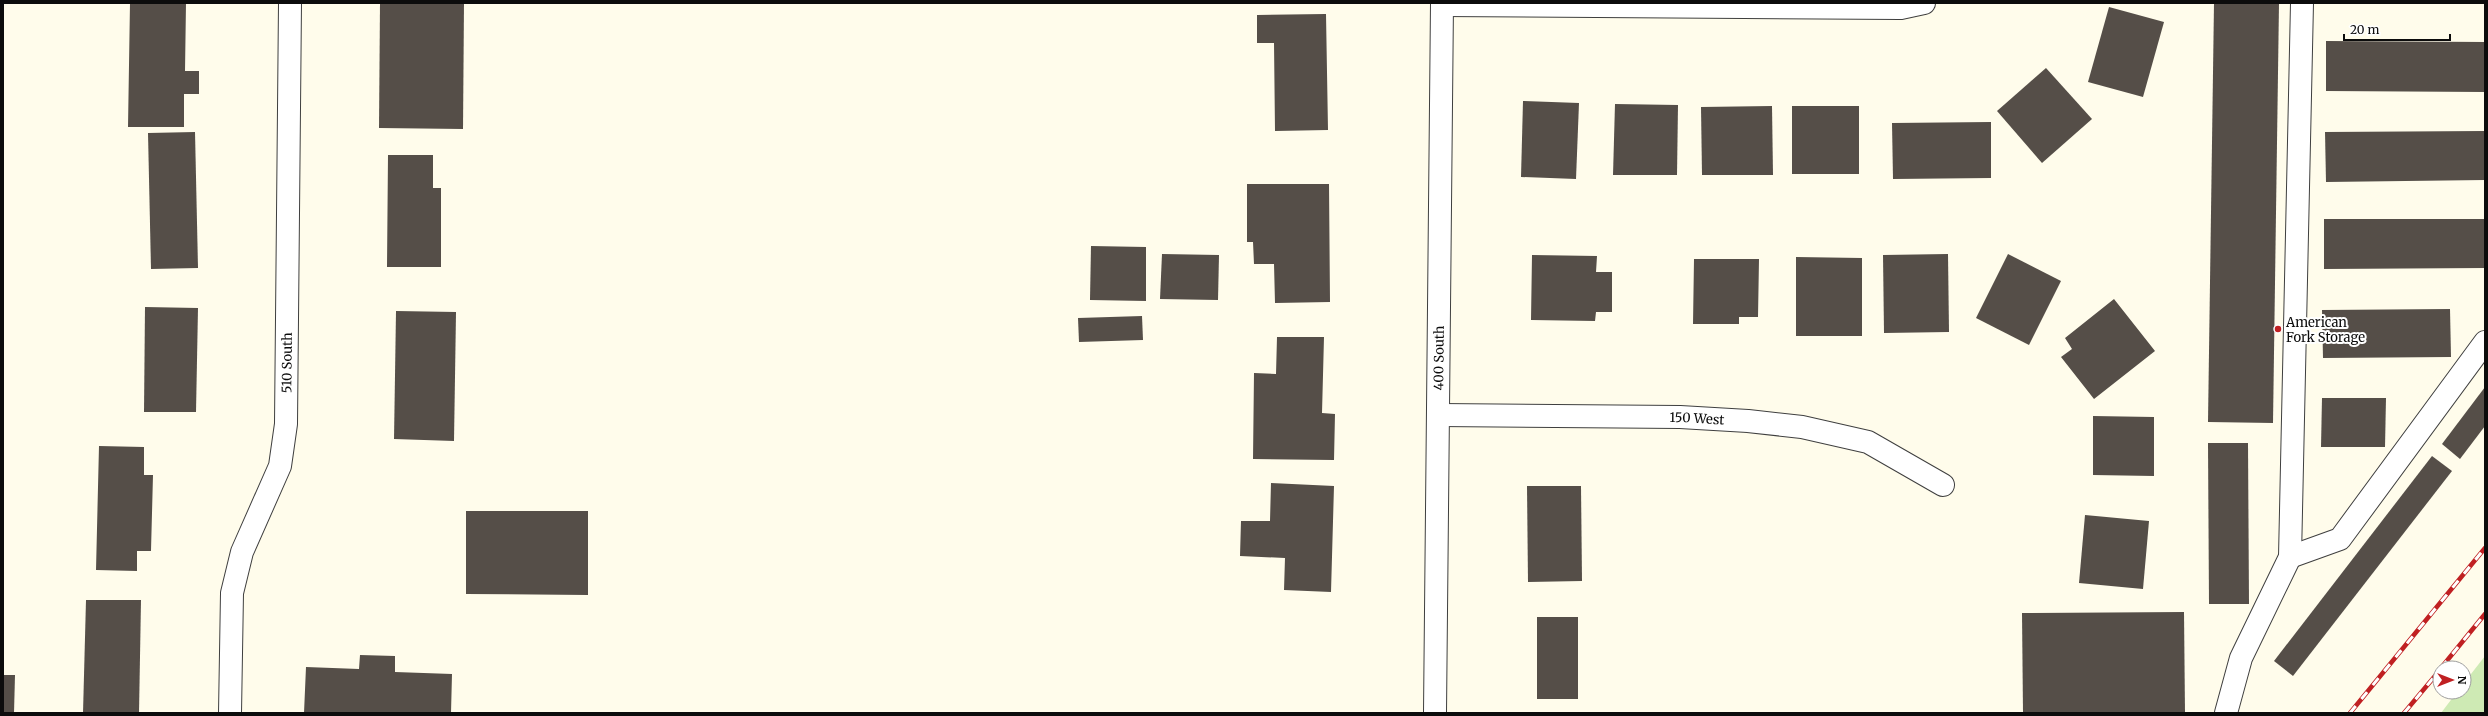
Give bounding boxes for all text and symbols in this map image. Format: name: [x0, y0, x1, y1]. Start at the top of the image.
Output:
scale bar: [2344, 16, 2450, 42]
text: 20 m: [2350, 22, 2379, 37]
place label: American Fork Storage: [2285, 314, 2365, 346]
marker: American Fork Storage: [2273, 324, 2283, 334]
street label: 400 South: [1430, 325, 1447, 391]
street label: 510 South: [278, 332, 295, 393]
street label: 150 West: [1669, 408, 1725, 428]
north arrow: [2432, 660, 2472, 700]
text: N: [2455, 676, 2469, 685]

